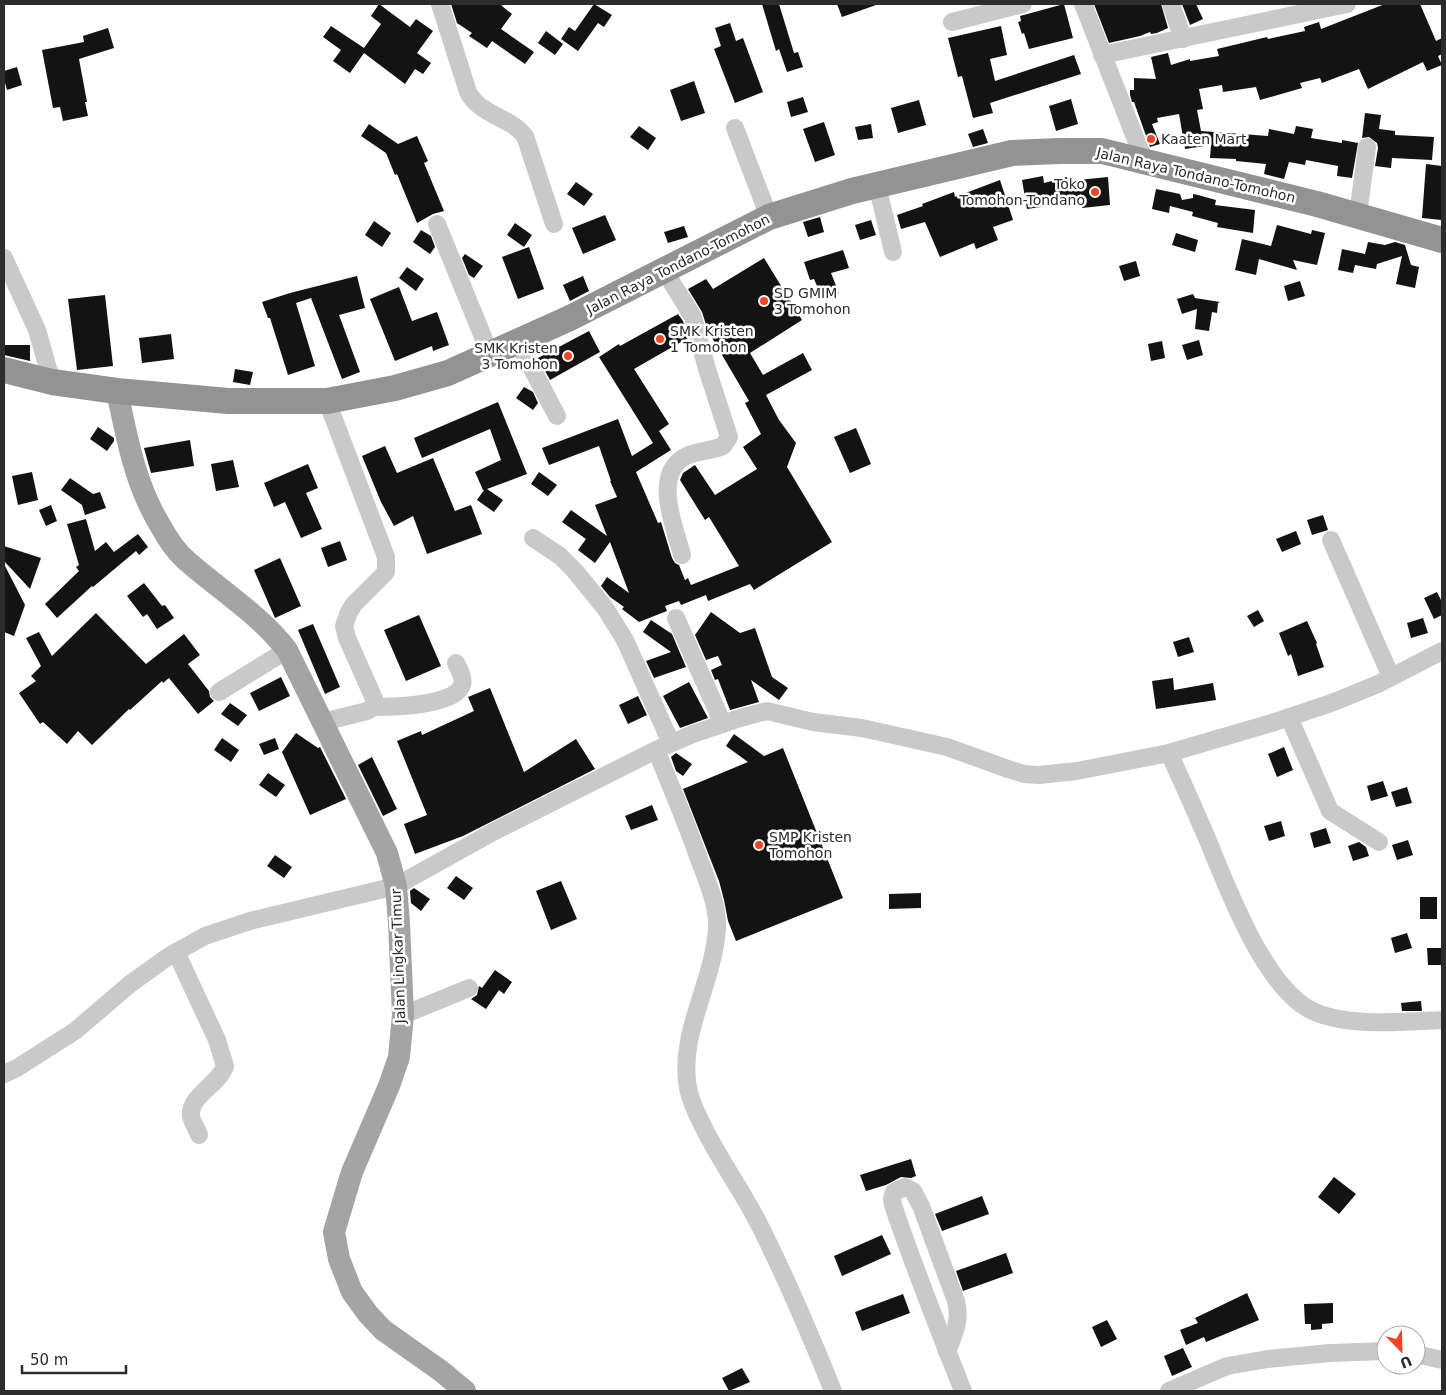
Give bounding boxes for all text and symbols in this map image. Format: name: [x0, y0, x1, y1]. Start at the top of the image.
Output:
place label: Kaaten Mart: [1161, 131, 1247, 147]
marker: Kaaten Mart: [1145, 133, 1157, 145]
street label: Jalan Raya Tondano-Tomohon: [1094, 144, 1297, 206]
place label: Toko Tomohon-Tondano: [958, 176, 1085, 208]
marker: Toko Tomohon-Tondano: [1089, 186, 1101, 198]
street label: Jalan Raya Tondano-Tomohon: [583, 211, 772, 318]
place label: SD GMIM 3 Tomohon: [774, 285, 851, 317]
marker: SD GMIM 3 Tomohon: [758, 295, 770, 307]
place label: SMK Kristen 1 Tomohon: [670, 323, 754, 355]
marker: SMK Kristen 1 Tomohon: [654, 333, 666, 345]
place label: SMK Kristen 3 Tomohon: [474, 340, 558, 372]
marker: SMK Kristen 3 Tomohon: [562, 350, 574, 362]
place label: SMP Kristen Tomohon: [768, 829, 852, 861]
marker: SMP Kristen Tomohon: [753, 839, 765, 851]
street label: Jalan Lingkar Timur: [388, 888, 408, 1025]
north arrow: [1376, 1325, 1426, 1375]
scale bar: [22, 1342, 126, 1374]
text: 50 m: [30, 1351, 68, 1369]
text: U: [1398, 1352, 1414, 1372]

